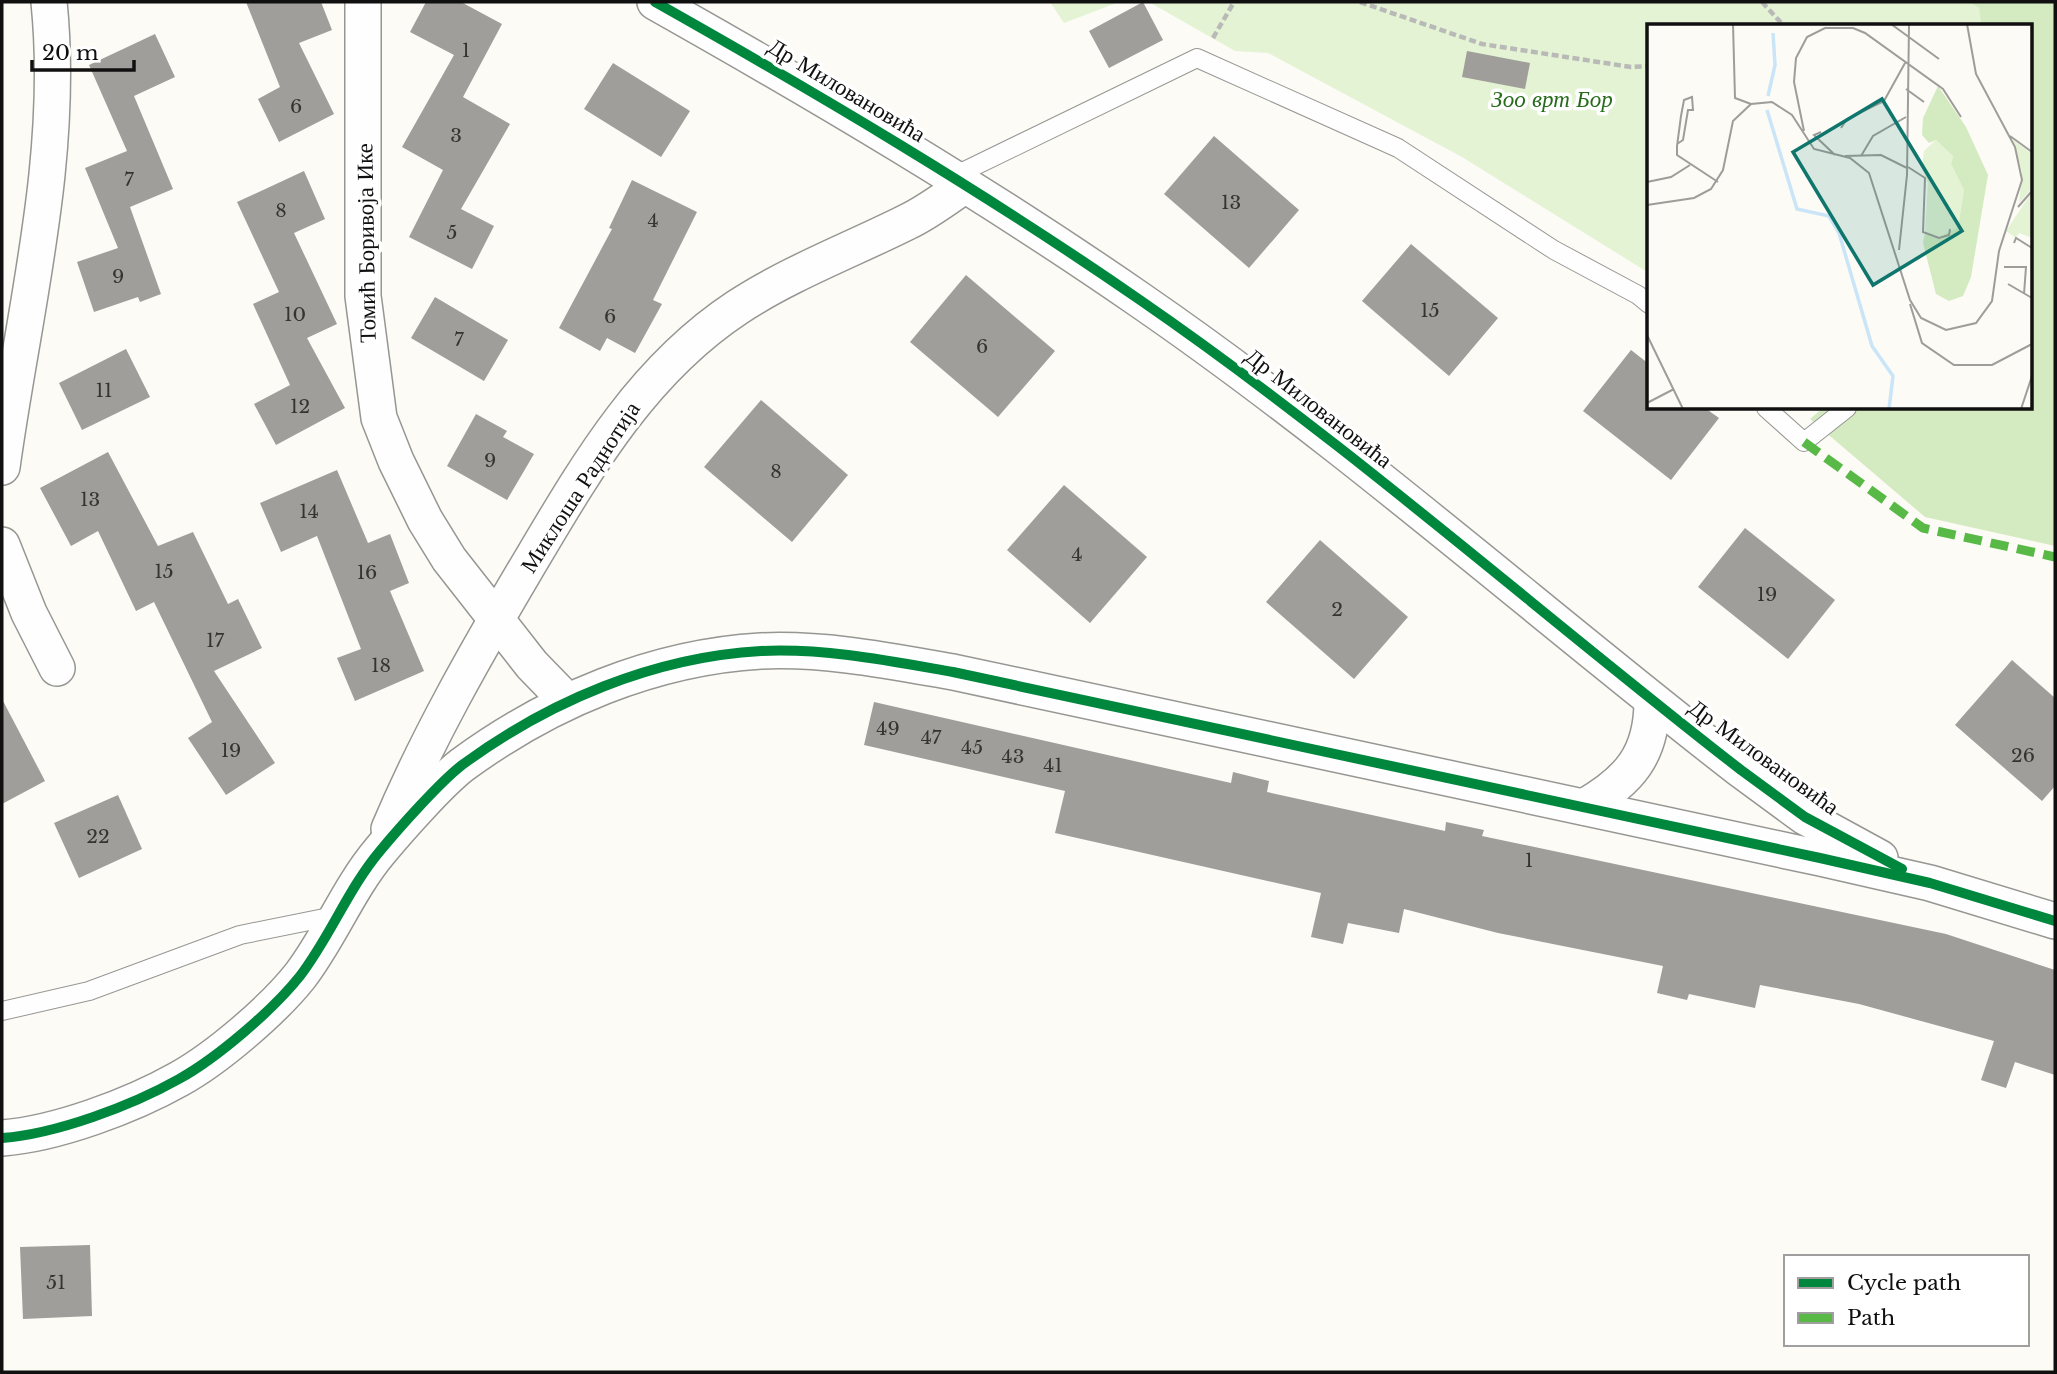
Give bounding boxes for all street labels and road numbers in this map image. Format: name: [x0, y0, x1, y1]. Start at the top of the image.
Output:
street label: Др Миловановића: [763, 32, 931, 148]
street label: Томић Боривоја Ике: [350, 143, 382, 343]
street label: Др Миловановића: [1240, 342, 1398, 474]
street label: Миклоша Раднотија: [514, 396, 646, 578]
street label: Др Миловановића: [1683, 693, 1845, 821]

